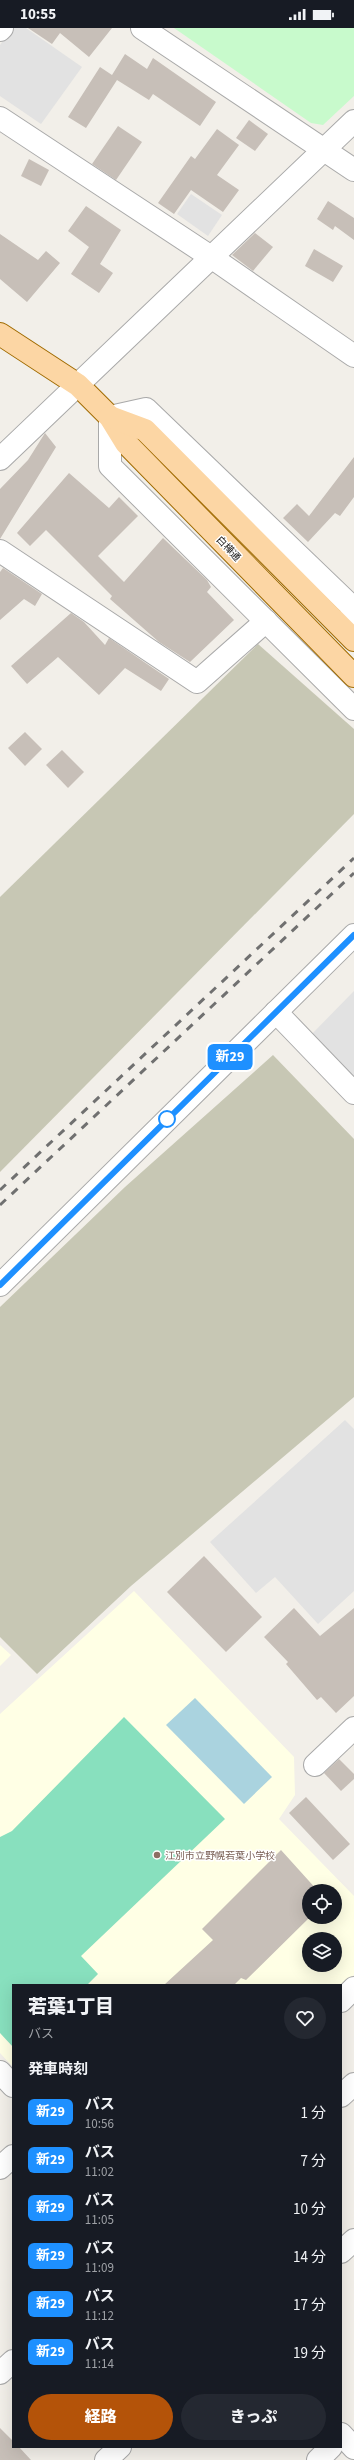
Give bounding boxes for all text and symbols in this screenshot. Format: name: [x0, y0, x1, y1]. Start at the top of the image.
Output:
text: 10:55: [20, 4, 56, 25]
street label: 白樺通: [213, 533, 244, 564]
line badge: 新29: [207, 1044, 253, 1070]
text: 新29: [216, 1047, 244, 1067]
unlabelled marker: [158, 1110, 176, 1128]
place label: 江別市立野幌若葉小学校: [165, 1849, 275, 1863]
marker: 江別市立野幌若葉小学校: [152, 1850, 162, 1860]
map controls: [302, 1884, 342, 1972]
button: locate: [302, 1884, 342, 1924]
button: layers: [302, 1932, 342, 1972]
text: 若葉1丁目: [28, 1994, 114, 2021]
button: heart: [284, 1997, 326, 2039]
text: バス: [28, 2025, 54, 2043]
text: 発車時刻: [28, 2059, 88, 2080]
text: バス: [85, 2094, 115, 2115]
text: 新29: [36, 2102, 65, 2122]
text: 1 分: [301, 2103, 326, 2124]
text: 10:56: [85, 2115, 114, 2133]
text: バス: [85, 2142, 115, 2163]
text: 新29: [36, 2150, 65, 2170]
text: 7 分: [301, 2151, 326, 2172]
text: 11:02: [85, 2163, 114, 2181]
text: バス: [85, 2190, 115, 2211]
text: 新29: [36, 2198, 65, 2218]
text: 10 分: [293, 2199, 326, 2220]
text: 11:05: [85, 2211, 114, 2229]
text: バス: [85, 2238, 115, 2259]
text: 新29: [36, 2246, 65, 2266]
text: 14 分: [293, 2247, 326, 2268]
text: 11:09: [85, 2259, 114, 2277]
text: バス: [85, 2286, 115, 2307]
text: 新29: [36, 2294, 65, 2314]
text: 17 分: [293, 2295, 326, 2316]
text: 11:12: [85, 2307, 114, 2325]
text: バス: [85, 2334, 115, 2355]
text: 新29: [36, 2342, 65, 2362]
text: 19 分: [293, 2343, 326, 2364]
text: 11:14: [85, 2355, 114, 2373]
button: 経路: [28, 2394, 173, 2440]
button: きっぷ: [181, 2394, 326, 2440]

